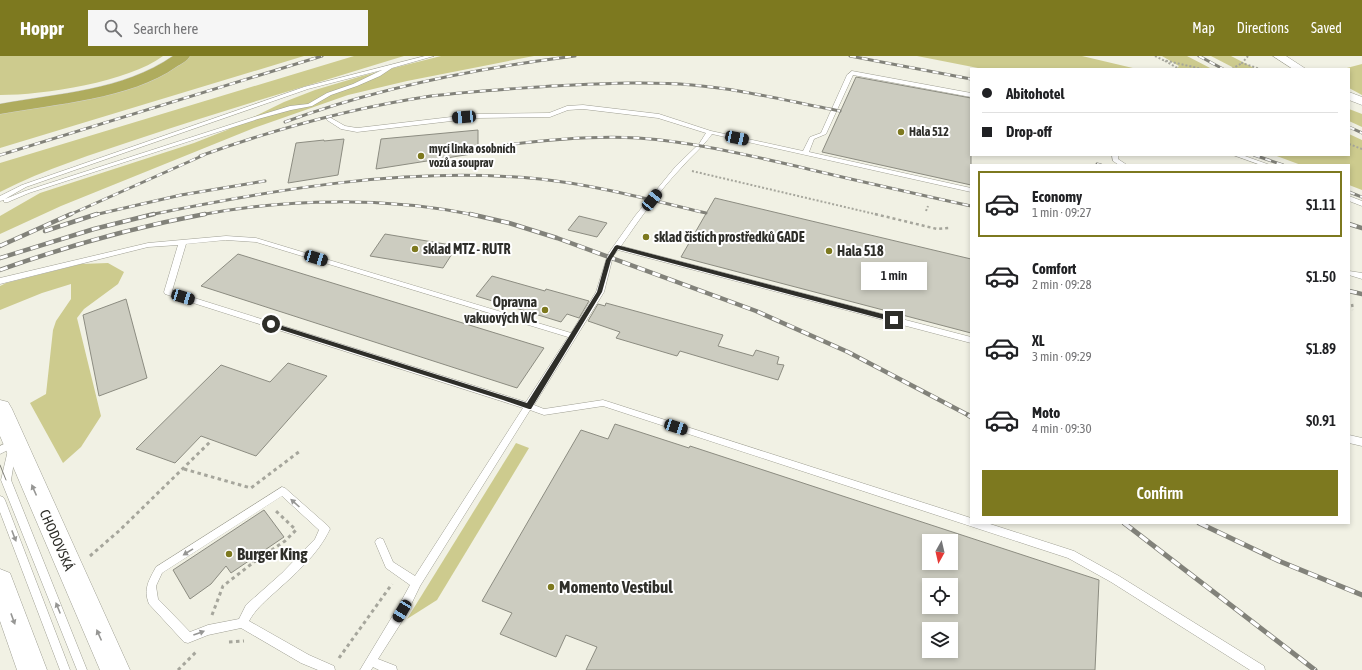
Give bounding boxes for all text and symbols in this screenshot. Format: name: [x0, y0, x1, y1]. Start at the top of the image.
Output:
search box: [88, 10, 368, 46]
text: Hoppr: [20, 17, 64, 39]
icon: search: [102, 17, 124, 39]
text: Search here: [134, 20, 198, 37]
text: Map: [1192, 20, 1215, 36]
text: Directions: [1237, 20, 1289, 36]
text: Saved: [1311, 20, 1342, 36]
text: Abitohotel: [1006, 85, 1064, 102]
car: [452, 110, 476, 124]
text: Drop-off: [1006, 123, 1052, 140]
place label: Hala 512: [909, 125, 949, 139]
marker: Hala 512: [896, 127, 906, 137]
car: [724, 130, 750, 146]
place label: mycí linka osobních vozů a souprav: [429, 142, 516, 170]
marker: mycí linka osobních vozů a souprav: [416, 151, 426, 161]
icon: car: [984, 186, 1020, 222]
car: [640, 187, 664, 213]
text: Economy: [1032, 188, 1082, 205]
text: $1.11: [1306, 196, 1336, 213]
text: 1 min · 09:27: [1032, 205, 1092, 220]
place label: sklad čistích prostředků GADE: [654, 229, 805, 245]
marker: sklad čistích prostředků GADE: [641, 232, 651, 242]
place label: sklad MTZ - RUTR: [423, 241, 510, 257]
place label: Hala 518: [837, 243, 884, 259]
marker: sklad MTZ - RUTR: [410, 244, 420, 254]
marker: Hala 518: [824, 246, 834, 256]
car: [303, 249, 329, 267]
icon: car: [984, 258, 1020, 294]
text: Comfort: [1032, 260, 1076, 277]
callout: 1 min: [861, 262, 927, 290]
text: 1 min: [881, 268, 907, 283]
text: $1.50: [1306, 268, 1336, 285]
text: 2 min · 09:28: [1032, 277, 1092, 292]
car: [170, 288, 196, 306]
place label: Opravna vakuových WC: [464, 294, 538, 326]
marker: Opravna vakuových WC: [540, 305, 550, 315]
route end: [885, 311, 903, 329]
route start: [262, 315, 280, 333]
icon: car: [984, 330, 1020, 366]
text: XL: [1032, 332, 1045, 349]
text: $1.89: [1306, 340, 1336, 357]
text: 3 min · 09:29: [1032, 349, 1092, 364]
icon: car: [984, 402, 1020, 438]
text: Moto: [1032, 404, 1060, 421]
text: $0.91: [1306, 412, 1336, 429]
car: [663, 418, 689, 436]
text: 4 min · 09:30: [1032, 421, 1092, 436]
button: Confirm: [982, 470, 1338, 516]
one-way arrow: [31, 484, 37, 496]
one-way arrow: [290, 498, 301, 507]
street label: CHODOVSKÁ: [36, 507, 78, 573]
one-way arrow: [11, 531, 17, 543]
north arrow: [922, 534, 958, 570]
map controls: [922, 534, 958, 658]
place label: Burger King: [237, 544, 308, 564]
one-way arrow: [183, 548, 193, 556]
marker: Burger King: [224, 549, 234, 559]
place label: Momento Vestibul: [559, 577, 673, 597]
button: locate: [922, 578, 958, 614]
marker: Momento Vestibul: [546, 582, 556, 592]
car: [391, 598, 413, 624]
one-way arrow: [54, 601, 60, 613]
one-way arrow: [11, 613, 17, 625]
button: layers: [922, 622, 958, 658]
one-way arrow: [96, 629, 102, 640]
one-way arrow: [194, 630, 206, 636]

